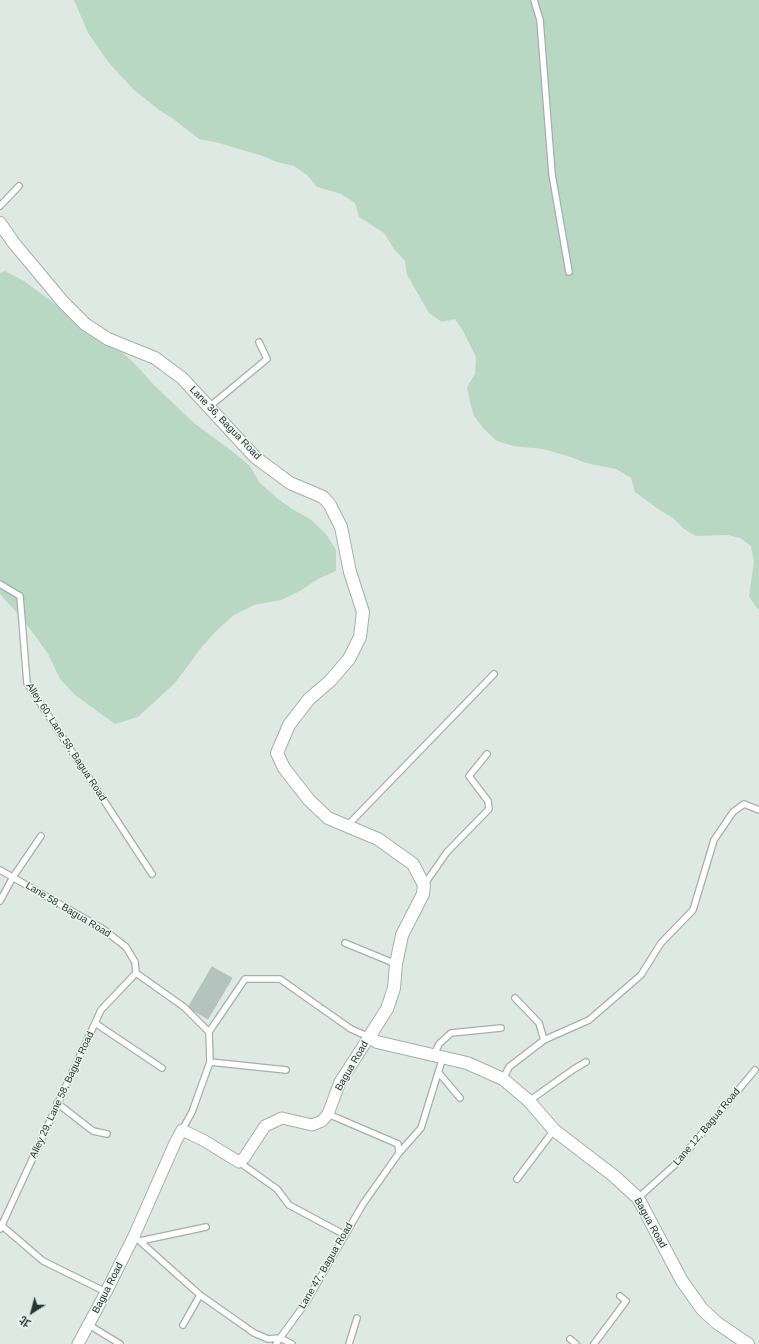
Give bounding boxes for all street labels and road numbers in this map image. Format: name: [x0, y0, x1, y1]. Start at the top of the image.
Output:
street label: Lane 36, Bagua Road: [187, 384, 263, 462]
street label: Alley 60, Lane 58, Bagua Road: [23, 681, 109, 803]
street label: Lane 58, Bagua Road: [23, 880, 113, 940]
street label: Alley 29, Lane 58, Bagua Road: [27, 1030, 97, 1160]
street label: Bagua Road: [333, 1039, 371, 1093]
street label: Lane 12, Bagua Road: [671, 1086, 743, 1168]
street label: Bagua Road: [631, 1196, 669, 1250]
street label: Lane 47, Bagua Road: [296, 1221, 356, 1311]
street label: Bagua Road: [90, 1261, 126, 1315]

